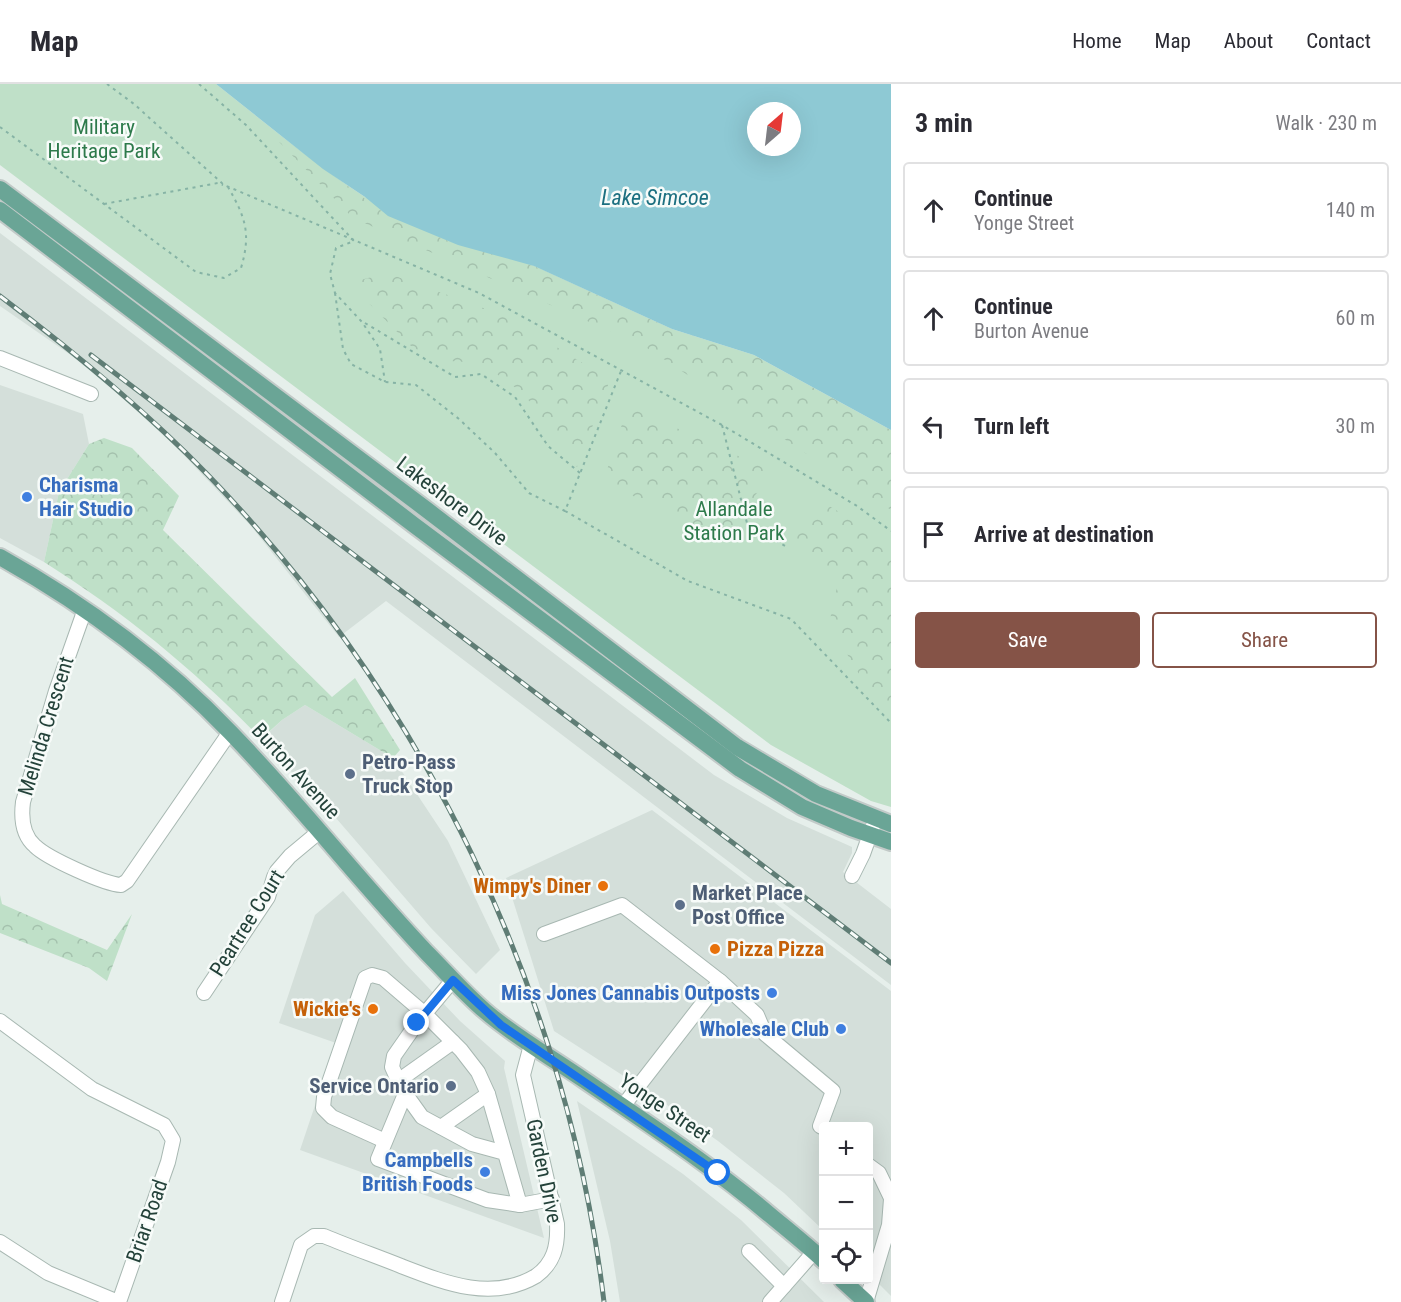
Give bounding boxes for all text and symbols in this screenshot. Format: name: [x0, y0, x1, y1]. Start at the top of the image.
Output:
text: Map: [30, 25, 78, 58]
text: Home: [1072, 29, 1122, 53]
text: Map: [1155, 29, 1191, 53]
text: About: [1224, 29, 1273, 53]
text: Contact: [1306, 29, 1371, 53]
north arrow: [747, 102, 801, 156]
text: 3 min: [915, 108, 973, 138]
text: Walk · 230 m: [1276, 111, 1377, 135]
park label: Military Heritage Park: [48, 115, 161, 163]
water label: Lake Simcoe: [601, 185, 709, 210]
text: Continue: [974, 186, 1053, 211]
icon: ahead: [917, 194, 950, 227]
text: 140 m: [1326, 198, 1375, 222]
text: Yonge Street: [974, 211, 1074, 235]
text: Continue: [974, 294, 1053, 319]
icon: ahead: [917, 302, 950, 335]
text: 60 m: [1336, 306, 1375, 330]
text: Burton Avenue: [974, 319, 1089, 343]
icon: left: [917, 410, 950, 443]
text: Turn left: [974, 414, 1049, 439]
text: 30 m: [1336, 414, 1375, 438]
street label: Lakeshore Drive: [392, 452, 512, 550]
place label: Charisma Hair Studio: [39, 473, 133, 521]
marker: Charisma Hair Studio: [20, 490, 34, 504]
park label: Allandale Station Park: [683, 497, 785, 545]
icon: arrive: [917, 518, 950, 551]
text: Arrive at destination: [974, 522, 1154, 547]
button: Save: [915, 612, 1140, 668]
button: Share: [1152, 612, 1377, 668]
street label: Melinda Crescent: [13, 654, 79, 798]
street label: Burton Avenue: [247, 718, 345, 824]
place label: Petro-Pass Truck Stop: [362, 750, 456, 798]
marker: Petro-Pass Truck Stop: [343, 767, 357, 781]
street label: Peartree Court: [205, 865, 289, 981]
place label: Wimpy's Diner: [473, 874, 591, 898]
marker: Wimpy's Diner: [596, 879, 610, 893]
place label: Market Place Post Office: [692, 881, 803, 929]
marker: Market Place Post Office: [673, 898, 687, 912]
place label: Pizza Pizza: [727, 937, 824, 961]
marker: Pizza Pizza: [708, 942, 722, 956]
place label: Miss Jones Cannabis Outposts: [501, 981, 760, 1005]
marker: Miss Jones Cannabis Outposts: [765, 986, 779, 1000]
place label: Wickie's: [293, 997, 361, 1021]
marker: Wickie's: [366, 1002, 380, 1016]
route end: [403, 1009, 429, 1035]
place label: Wholesale Club: [700, 1017, 829, 1041]
marker: Wholesale Club: [834, 1022, 848, 1036]
street label: Yonge Street: [615, 1069, 715, 1147]
place label: Service Ontario: [309, 1074, 439, 1098]
marker: Service Ontario: [444, 1079, 458, 1093]
street label: Garden Drive: [521, 1117, 567, 1225]
map controls: [819, 1122, 873, 1284]
button: +: [819, 1122, 873, 1176]
place label: Campbells British Foods: [362, 1148, 473, 1196]
route start: [704, 1159, 730, 1185]
marker: Campbells British Foods: [478, 1165, 492, 1179]
street label: Briar Road: [122, 1176, 172, 1266]
button: −: [819, 1176, 873, 1230]
button: locate: [819, 1230, 873, 1284]

